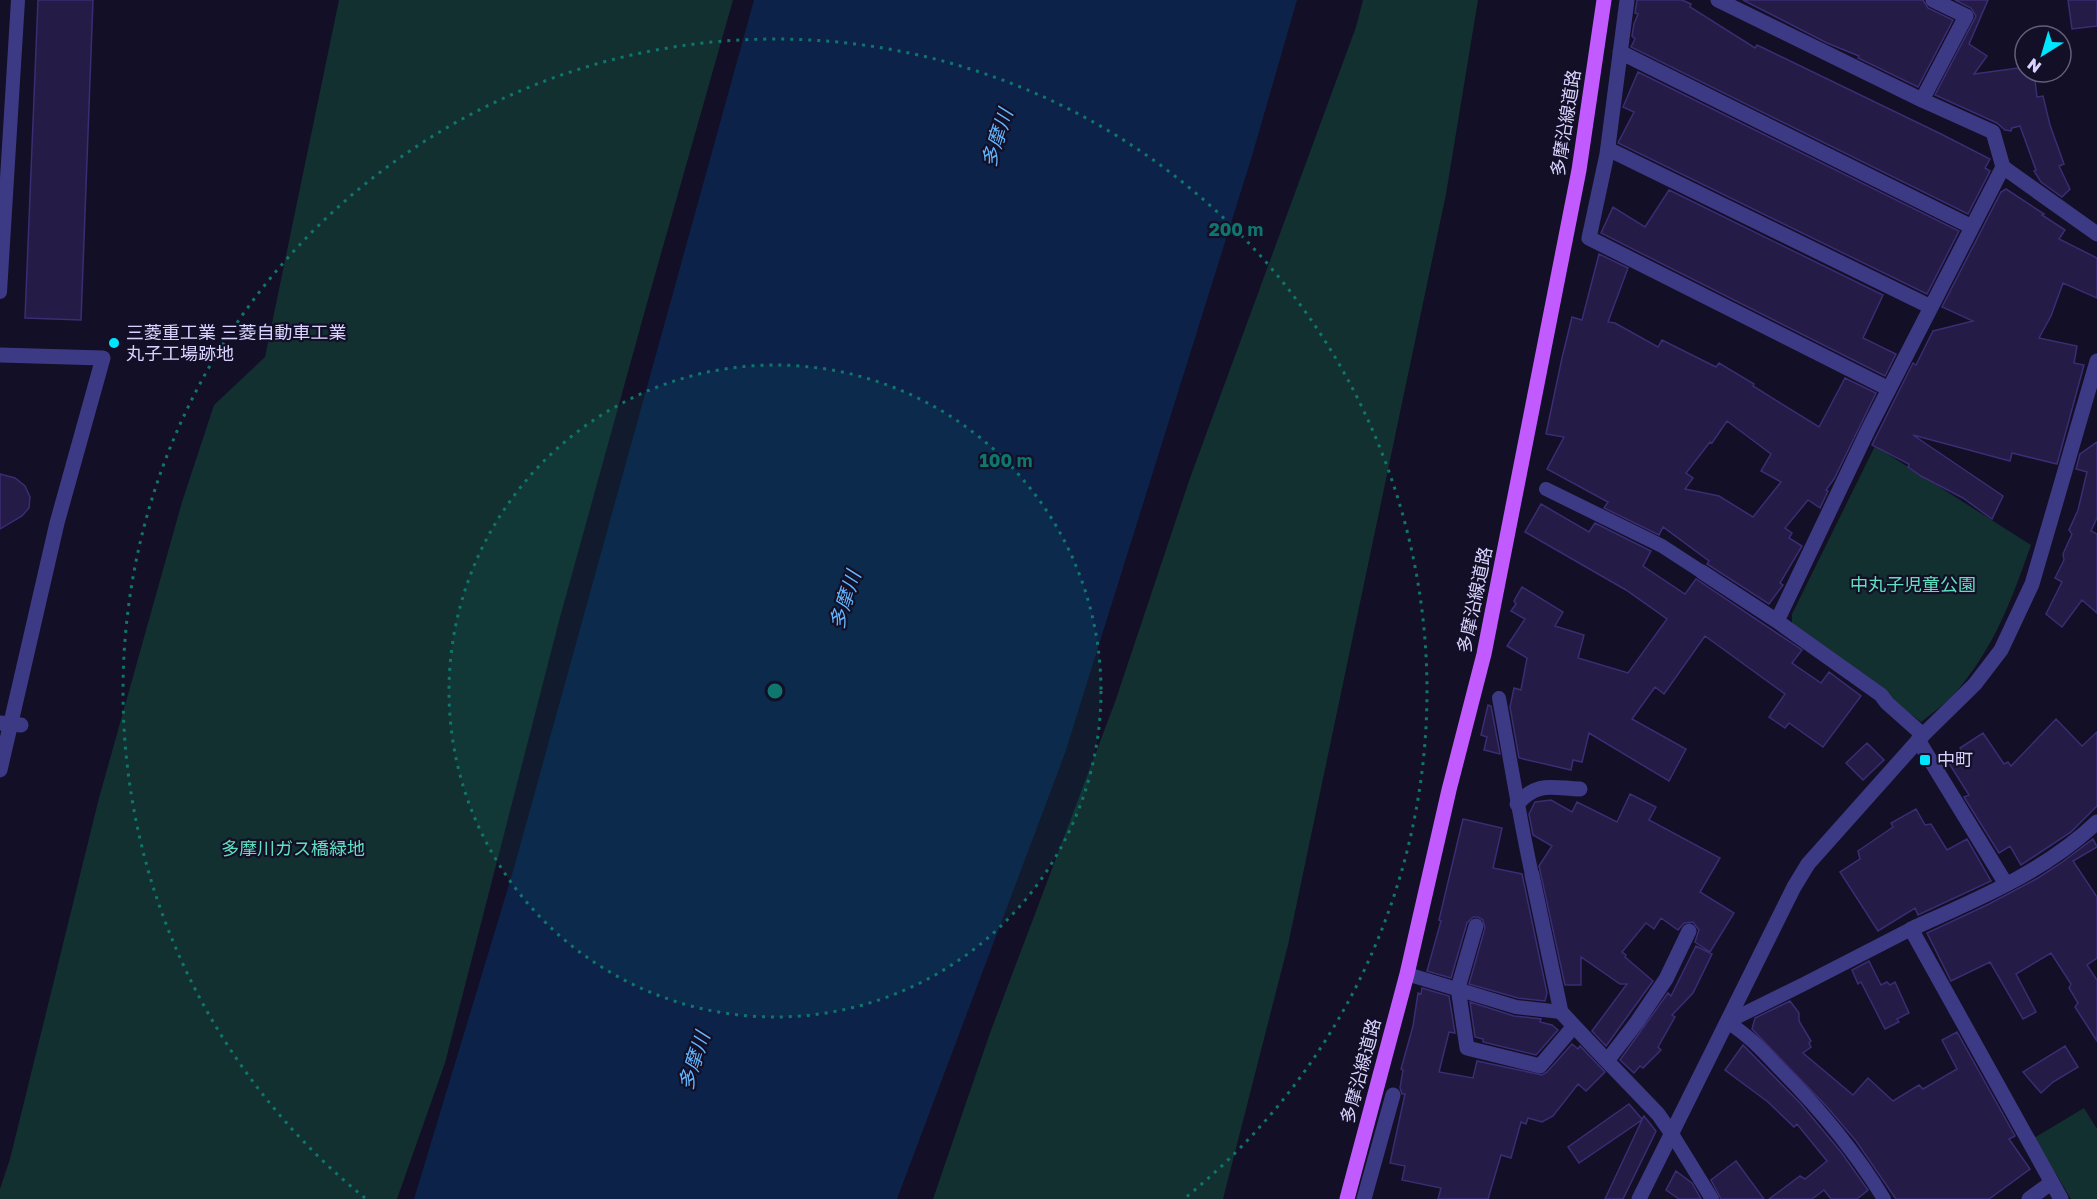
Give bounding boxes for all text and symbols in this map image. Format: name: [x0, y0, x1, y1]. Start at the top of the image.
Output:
north arrow: [2013, 24, 2073, 84]
text: N: [2023, 54, 2045, 78]
street label: 多摩沿線道路: [1546, 68, 1584, 178]
water label: 多摩川: [975, 104, 1017, 170]
text: 200 m: [1209, 218, 1263, 240]
place label: 三菱重工業 三菱自動車工業 丸子工場跡地: [126, 321, 347, 364]
marker: 三菱重工業 三菱自動車工業 丸子工場跡地: [107, 336, 121, 350]
text: 100 m: [980, 449, 1032, 471]
street label: 多摩沿線道路: [1452, 545, 1496, 655]
water label: 多摩川: [823, 566, 865, 632]
park label: 中丸子児童公園: [1850, 573, 1976, 595]
centre of rings: [765, 681, 785, 701]
place label: 中町: [1937, 748, 1973, 770]
marker: 中町: [1918, 753, 1932, 767]
park label: 多摩川ガス橋緑地: [221, 837, 365, 859]
street label: 多摩沿線道路: [1335, 1016, 1385, 1126]
water label: 多摩川: [672, 1027, 714, 1093]

